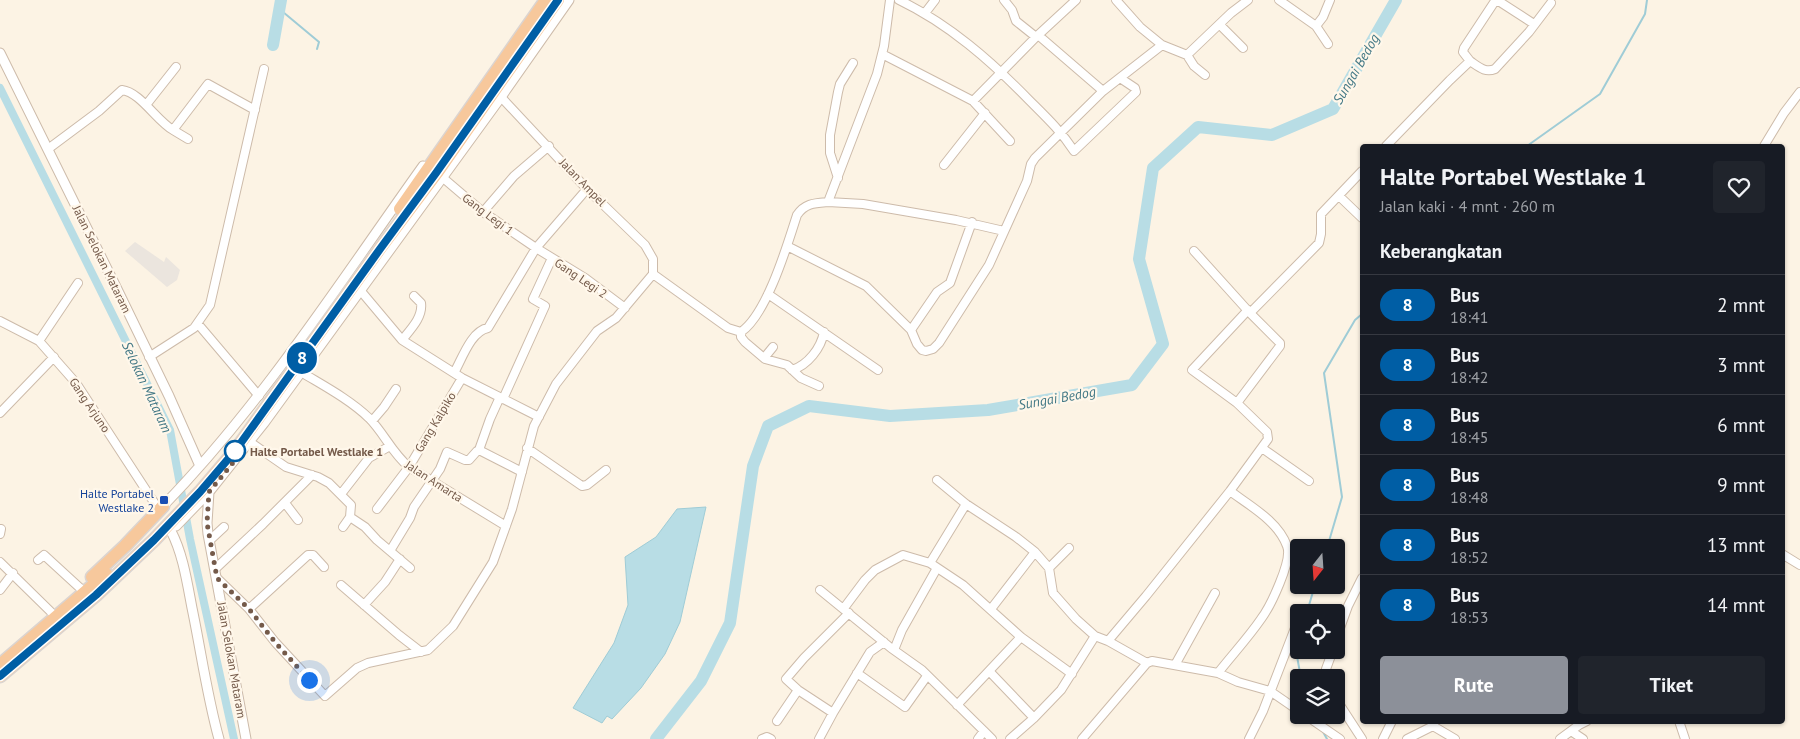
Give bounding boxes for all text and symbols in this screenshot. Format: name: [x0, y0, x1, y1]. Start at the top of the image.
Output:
water label: Sungai Bedog: [1329, 31, 1383, 107]
street label: Jalan Ampel: [556, 154, 610, 210]
text: Halte Portabel Westlake 1: [1380, 161, 1646, 192]
button: heart: [1713, 161, 1765, 213]
street label: Gang Legi 1: [459, 190, 517, 238]
text: Jalan kaki · 4 mnt · 260 m: [1380, 196, 1555, 216]
street label: Jalan Selokan Mataram: [69, 202, 135, 315]
text: Keberangkatan: [1380, 239, 1502, 263]
street label: Gang Legi 2: [552, 255, 610, 301]
text: Bus: [1450, 283, 1479, 307]
text: 8: [1402, 293, 1413, 316]
text: 2 mnt: [1717, 293, 1765, 317]
text: 18:41: [1450, 307, 1488, 327]
water label: Selokan Mataram: [118, 338, 176, 436]
line badge: 8: [286, 342, 318, 374]
text: Bus: [1450, 343, 1479, 367]
text: 8: [297, 346, 307, 369]
text: 8: [1402, 353, 1413, 376]
text: 3 mnt: [1717, 353, 1765, 377]
text: 18:42: [1450, 367, 1488, 387]
street label: Gang Arjuno: [66, 375, 114, 435]
water label: Sungai Bedog: [1017, 382, 1097, 414]
street label: Gang Kalpiko: [411, 389, 459, 455]
text: Bus: [1450, 403, 1479, 427]
text: 8: [1402, 413, 1413, 436]
text: 6 mnt: [1717, 413, 1765, 437]
text: 18:45: [1450, 427, 1488, 447]
marker: Halte Portabel Westlake 1: [224, 440, 246, 462]
place label: Halte Portabel Westlake 1: [250, 444, 383, 459]
street label: Jalan Amarta: [402, 456, 466, 505]
text: Bus: [1450, 463, 1479, 487]
text: 8: [1402, 473, 1413, 496]
text: 9 mnt: [1717, 473, 1765, 497]
place label: Halte Portabel Westlake 2: [80, 486, 154, 515]
text: 18:48: [1450, 487, 1488, 507]
marker: Halte Portabel Westlake 2: [158, 494, 170, 506]
text: Bus: [1450, 523, 1479, 547]
text: 8: [1402, 533, 1413, 556]
text: 13 mnt: [1707, 533, 1765, 557]
north arrow: [1290, 539, 1345, 594]
map controls: [1290, 539, 1345, 724]
text: 18:52: [1450, 547, 1488, 567]
text: Bus: [1450, 583, 1479, 607]
text: 8: [1402, 593, 1413, 616]
text: 14 mnt: [1707, 593, 1765, 617]
street label: Jalan Selokan Mataram: [214, 600, 250, 719]
button: locate: [1290, 604, 1345, 659]
text: 18:53: [1450, 607, 1488, 627]
button: Rute: [1380, 656, 1568, 714]
button: Tiket: [1578, 656, 1765, 714]
your location: [297, 668, 322, 693]
button: layers: [1290, 669, 1345, 724]

